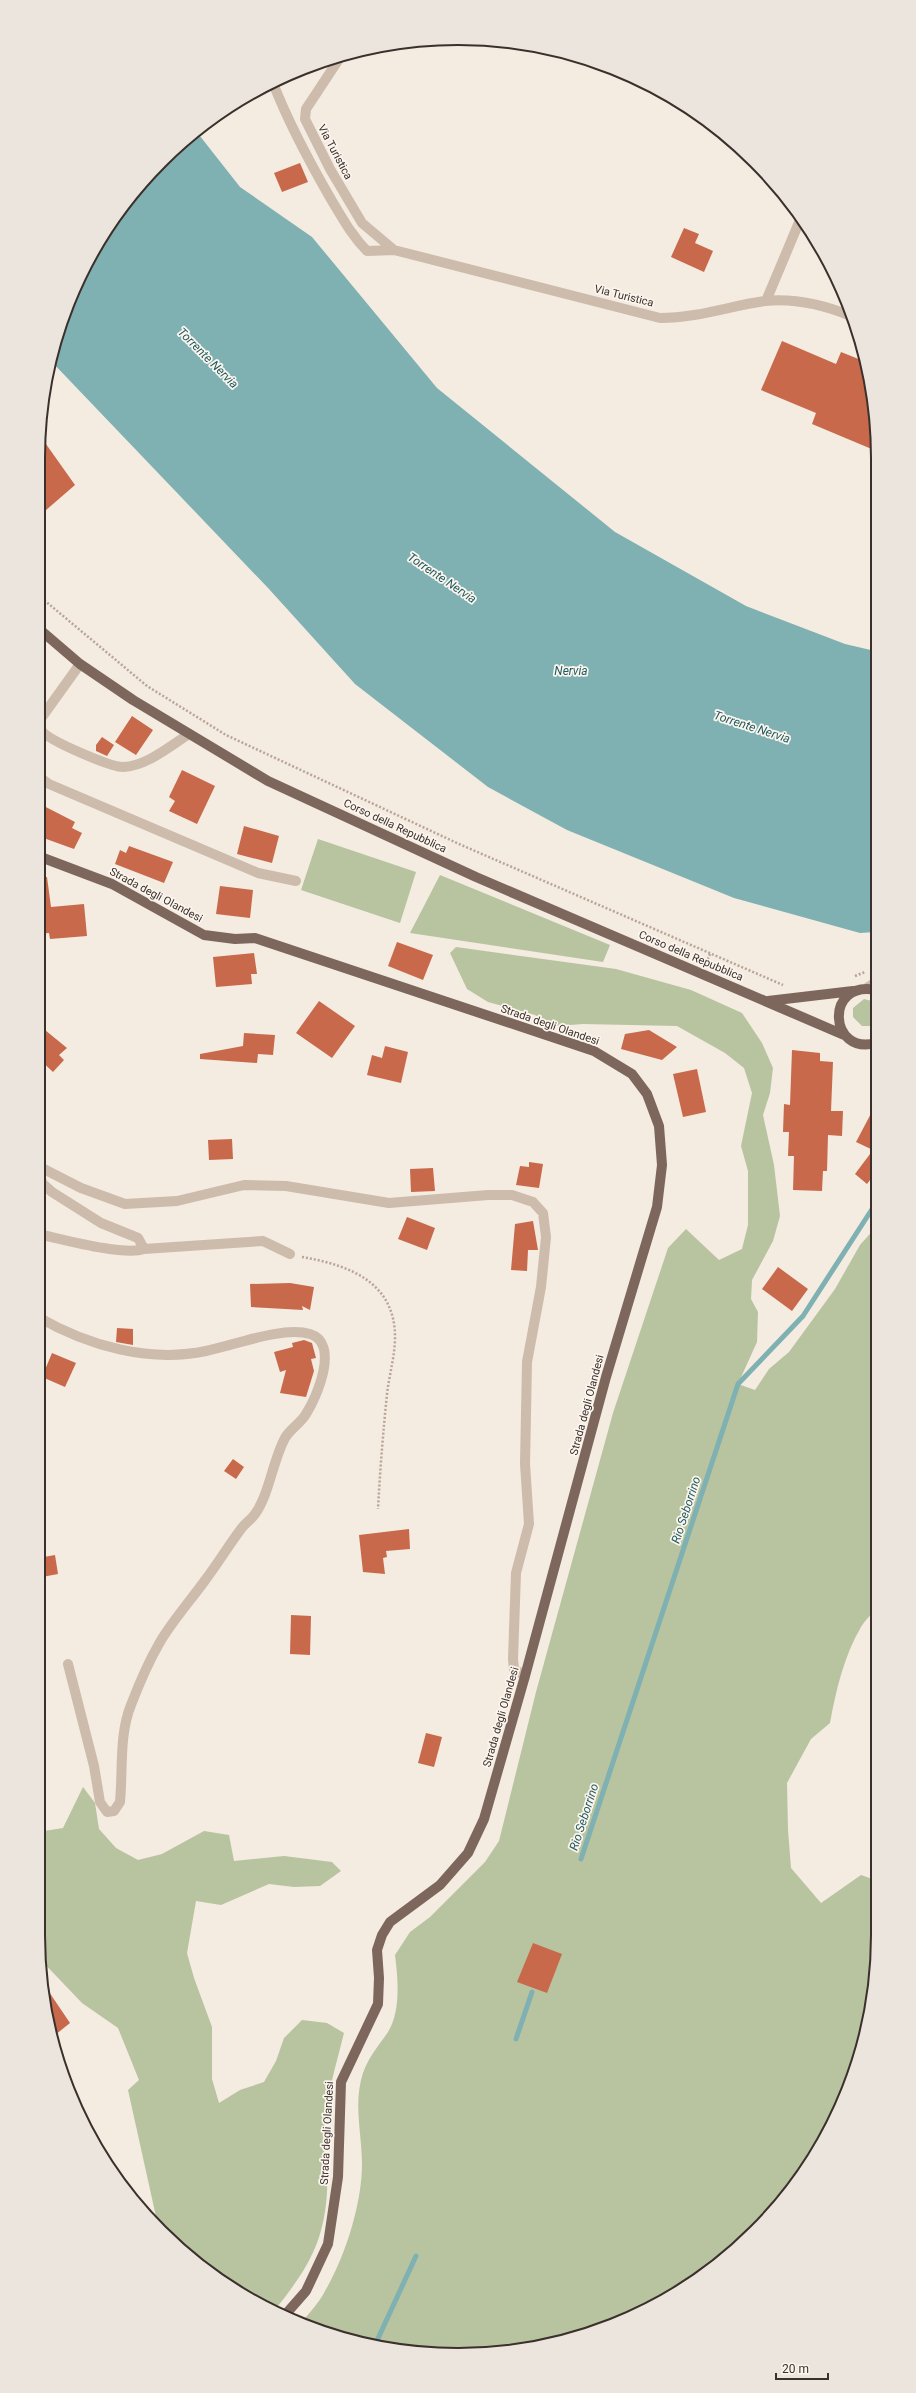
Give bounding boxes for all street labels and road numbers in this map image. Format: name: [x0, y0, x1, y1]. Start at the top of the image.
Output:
street label: Via Turistica: [315, 122, 355, 182]
street label: Via Turistica: [593, 282, 655, 310]
street label: Corso della Repubblica: [341, 796, 449, 856]
street label: Strada degli Olandesi: [107, 865, 205, 925]
street label: Corso della Repubblica: [637, 928, 745, 984]
street label: Strada degli Olandesi: [499, 1002, 601, 1048]
street label: Strada degli Olandesi: [567, 1353, 607, 1457]
street label: Strada degli Olandesi: [480, 1665, 522, 1769]
street label: Strada degli Olandesi: [318, 2081, 336, 2185]

